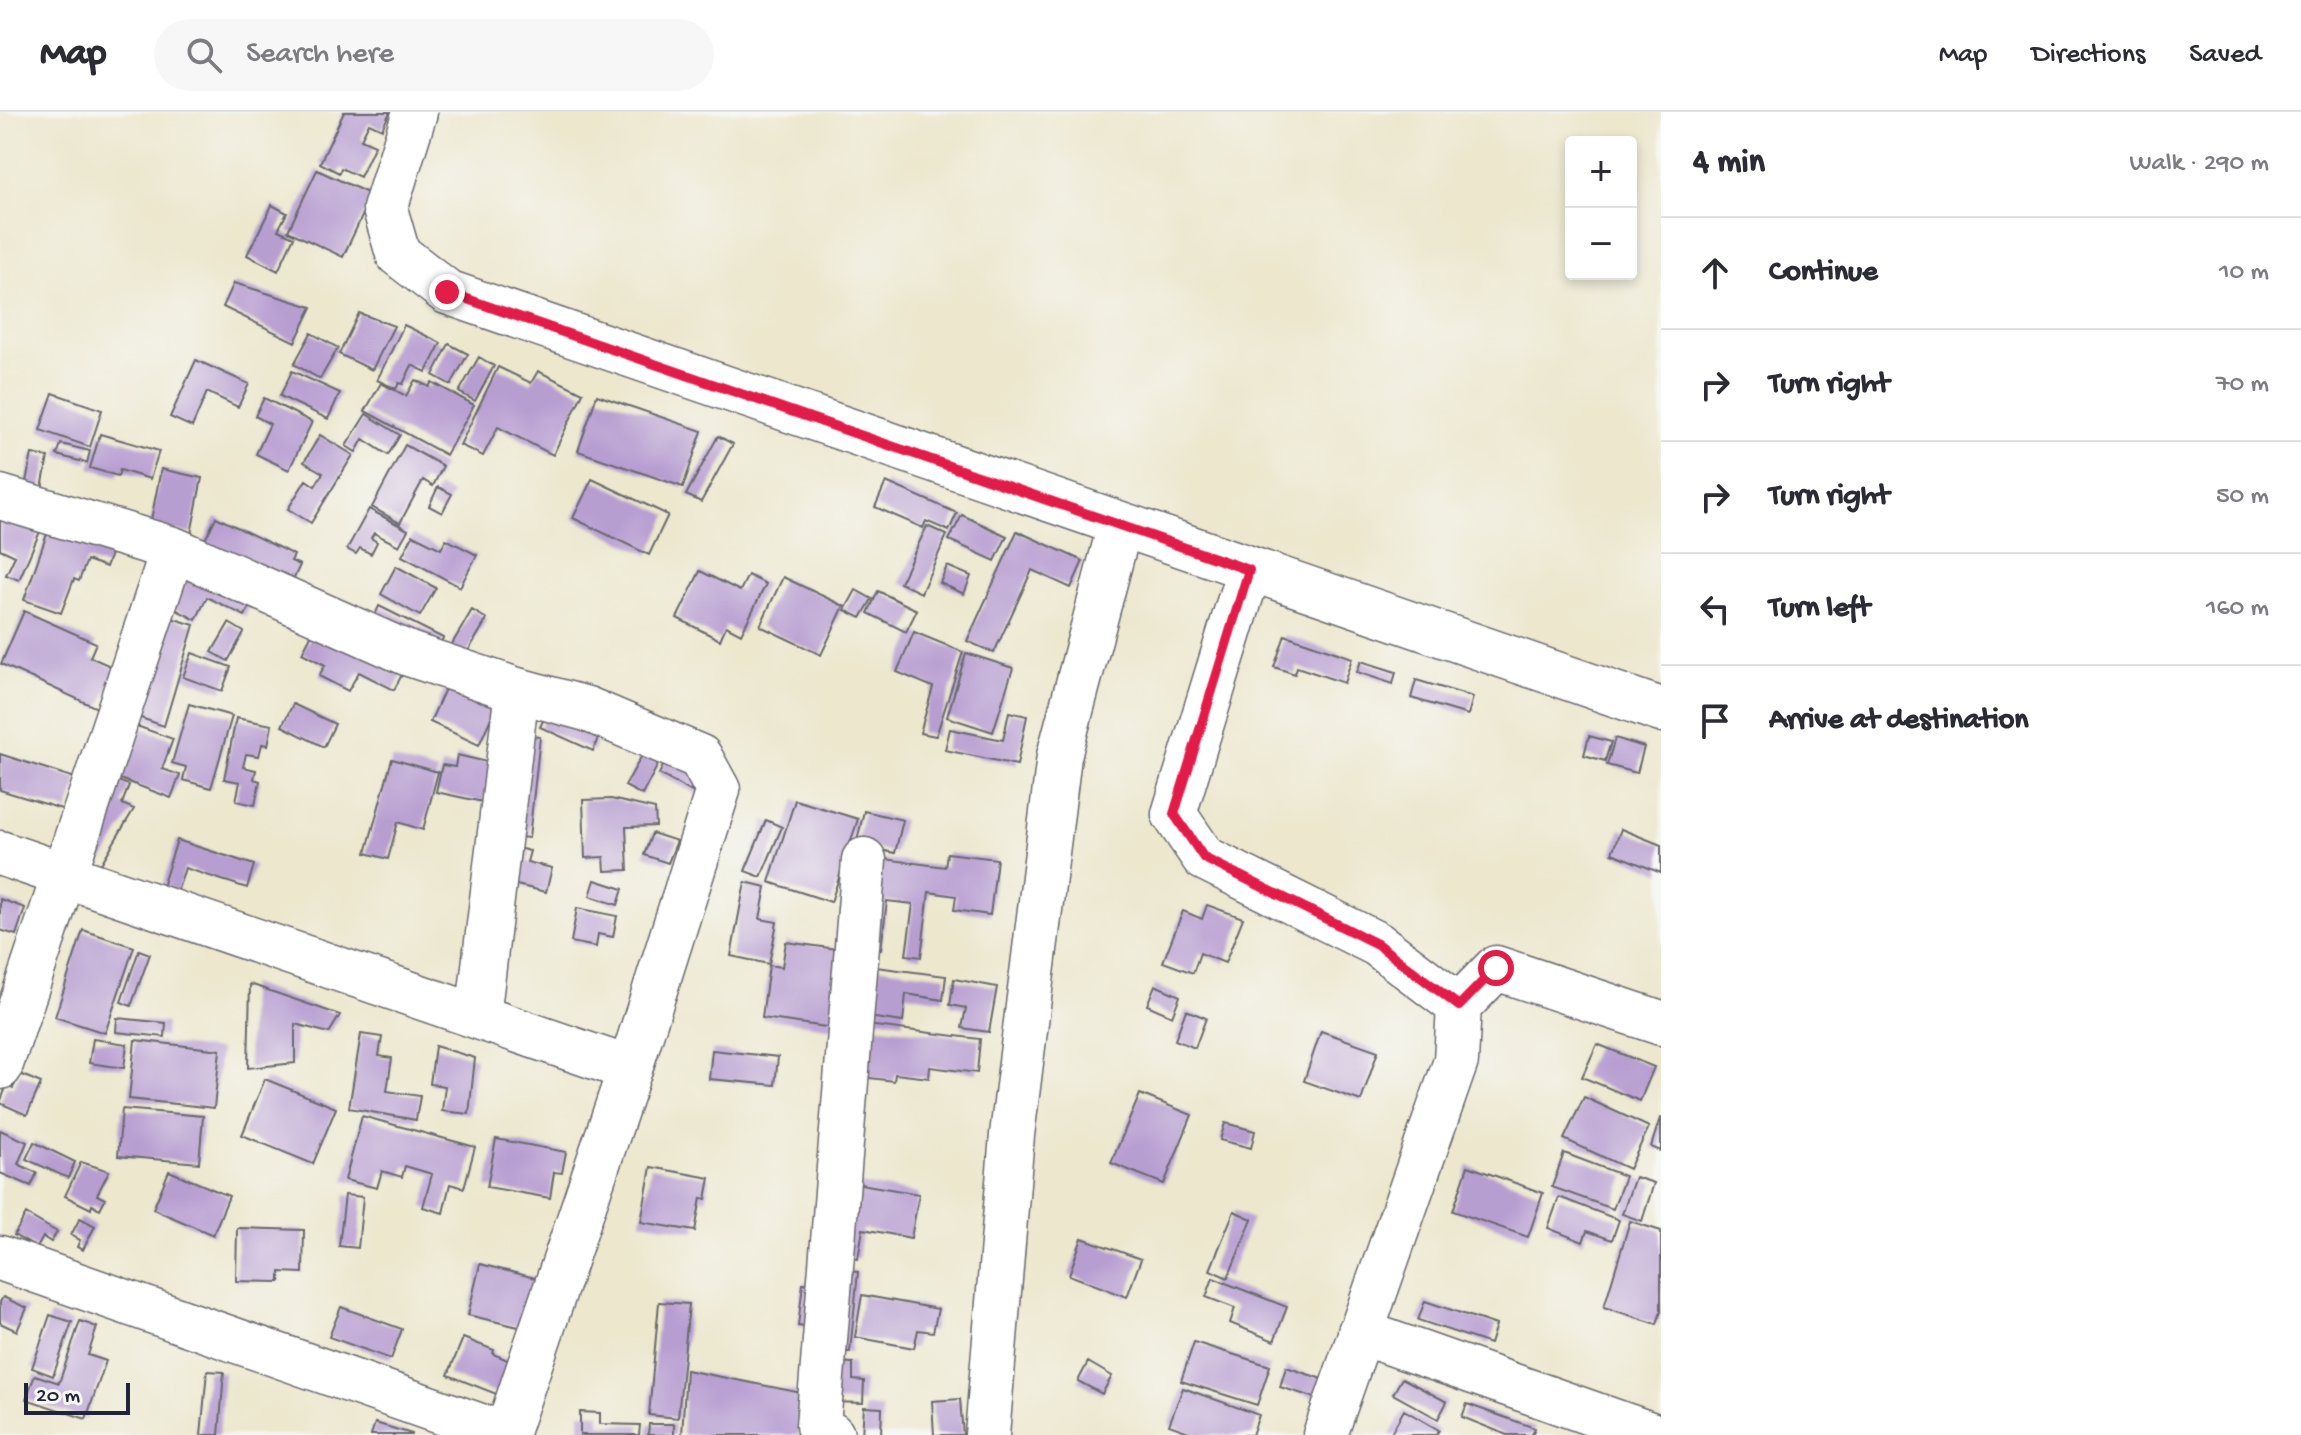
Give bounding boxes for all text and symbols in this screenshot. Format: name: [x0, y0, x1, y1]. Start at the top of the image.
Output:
search box: [154, 19, 714, 91]
text: Map: [40, 33, 106, 77]
icon: search: [182, 33, 226, 77]
text: Search here: [246, 38, 394, 73]
text: Map: [1939, 39, 1987, 72]
text: Directions: [2031, 39, 2145, 72]
text: Saved: [2189, 39, 2261, 72]
map controls: [1565, 136, 1637, 280]
button: +: [1565, 136, 1637, 208]
text: 4 min: [1693, 144, 1765, 184]
text: Walk · 290 m: [2130, 149, 2269, 180]
button: −: [1565, 208, 1637, 280]
icon: ahead: [1693, 251, 1737, 295]
text: Continue: [1769, 256, 1878, 291]
text: 10 m: [2219, 258, 2269, 289]
route end: [429, 274, 465, 310]
icon: right: [1693, 363, 1737, 407]
text: Turn right: [1769, 368, 1889, 403]
text: 70 m: [2216, 370, 2269, 401]
icon: right: [1693, 475, 1737, 519]
text: Turn right: [1769, 480, 1889, 515]
text: 50 m: [2216, 482, 2269, 513]
icon: left: [1693, 587, 1737, 631]
text: Turn left: [1769, 592, 1870, 627]
text: 160 m: [2206, 594, 2269, 625]
icon: arrive: [1693, 699, 1737, 743]
text: Arrive at destination: [1769, 704, 2029, 739]
route start: [1478, 950, 1514, 986]
scale bar: [24, 1379, 130, 1415]
text: 20 m: [36, 1384, 80, 1410]

